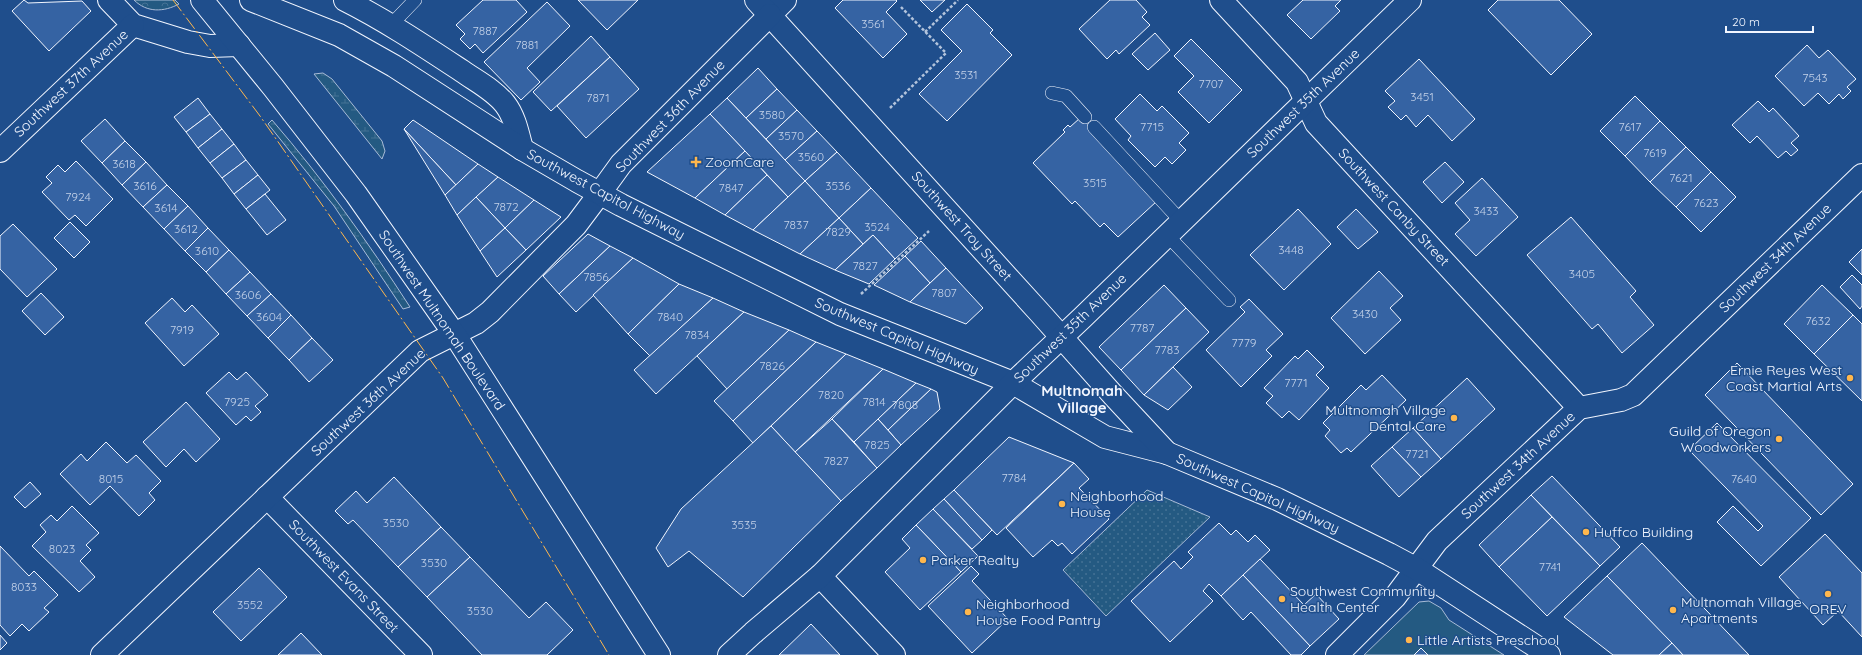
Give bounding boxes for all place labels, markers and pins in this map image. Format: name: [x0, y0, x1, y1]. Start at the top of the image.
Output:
place label: ZoomCare: [705, 153, 774, 171]
marker: ZoomCare: [690, 156, 702, 168]
place label: Ernie Reyes West Coast Martial Arts: [1726, 361, 1842, 395]
marker: Ernie Reyes West Coast Martial Arts: [1845, 373, 1855, 383]
place label: Multnomah Village Dental Care: [1325, 401, 1446, 435]
marker: Multnomah Village Dental Care: [1449, 413, 1459, 423]
place label: Guild of Oregon Woodworkers: [1669, 422, 1771, 456]
marker: Guild of Oregon Woodworkers: [1774, 434, 1784, 444]
place label: Neighborhood House: [1070, 487, 1163, 521]
marker: Neighborhood House: [1057, 499, 1067, 509]
place label: Huffco Building: [1594, 523, 1693, 541]
marker: Huffco Building: [1581, 527, 1591, 537]
place label: Parker Realty: [931, 551, 1019, 569]
marker: Parker Realty: [918, 555, 928, 565]
place label: Southwest Community Health Center: [1290, 582, 1435, 616]
marker: OREV: [1823, 589, 1833, 599]
place label: Multnomah Village Apartments: [1681, 593, 1802, 627]
marker: Southwest Community Health Center: [1277, 594, 1287, 604]
place label: Neighborhood House Food Pantry: [976, 595, 1101, 629]
place label: OREV: [1809, 600, 1847, 618]
marker: Multnomah Village Apartments: [1668, 605, 1678, 615]
marker: Neighborhood House Food Pantry: [963, 607, 973, 617]
place label: Little Artists Preschool: [1417, 631, 1559, 649]
marker: Little Artists Preschool: [1404, 635, 1414, 645]

